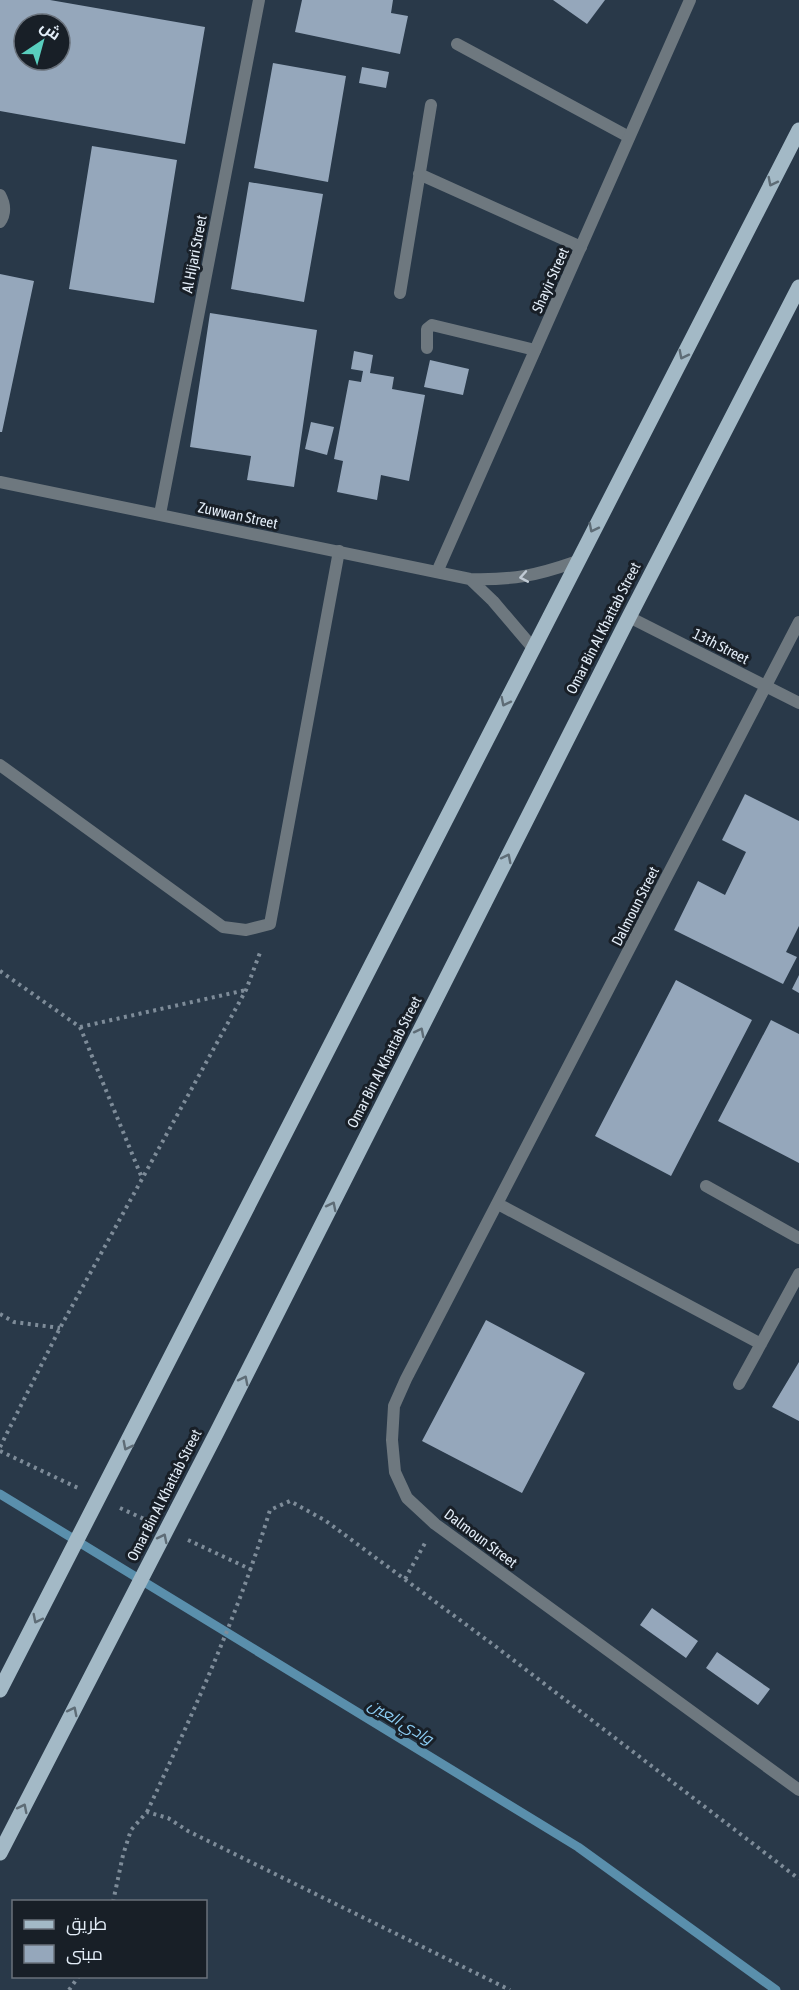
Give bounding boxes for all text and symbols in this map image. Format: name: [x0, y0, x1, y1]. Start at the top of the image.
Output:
north arrow: [12, 12, 72, 72]
text: ش: [37, 17, 64, 44]
one-way arrow: [768, 175, 779, 186]
street label: Al Hijari Street: [178, 214, 210, 294]
street label: Shayir Street: [528, 245, 572, 315]
one-way arrow: [678, 349, 690, 360]
street label: Zuwwan Street: [197, 498, 279, 532]
one-way arrow: [589, 522, 600, 532]
street label: Omar Bin Al Khattab Street: [562, 559, 644, 697]
one-way arrow: [519, 570, 529, 583]
street label: 13th Street: [690, 625, 752, 667]
one-way arrow: [501, 696, 512, 706]
one-way arrow: [500, 853, 512, 864]
street label: Dalmoun Street: [608, 864, 662, 948]
street label: Omar Bin Al Khattab Street: [343, 993, 425, 1131]
one-way arrow: [412, 1027, 424, 1038]
one-way arrow: [324, 1201, 336, 1212]
one-way arrow: [237, 1376, 248, 1386]
street label: Omar Bin Al Khattab Street: [123, 1426, 205, 1564]
one-way arrow: [122, 1440, 134, 1451]
street label: Dalmoun Street: [441, 1505, 521, 1571]
one-way arrow: [156, 1533, 167, 1544]
one-way arrow: [33, 1613, 44, 1623]
water label: وادي العين: [363, 1695, 438, 1751]
one-way arrow: [66, 1707, 77, 1717]
one-way arrow: [16, 1804, 27, 1814]
legend: [12, 1900, 207, 1978]
text: طريق: [66, 1913, 107, 1936]
text: مبنى: [66, 1943, 103, 1965]

